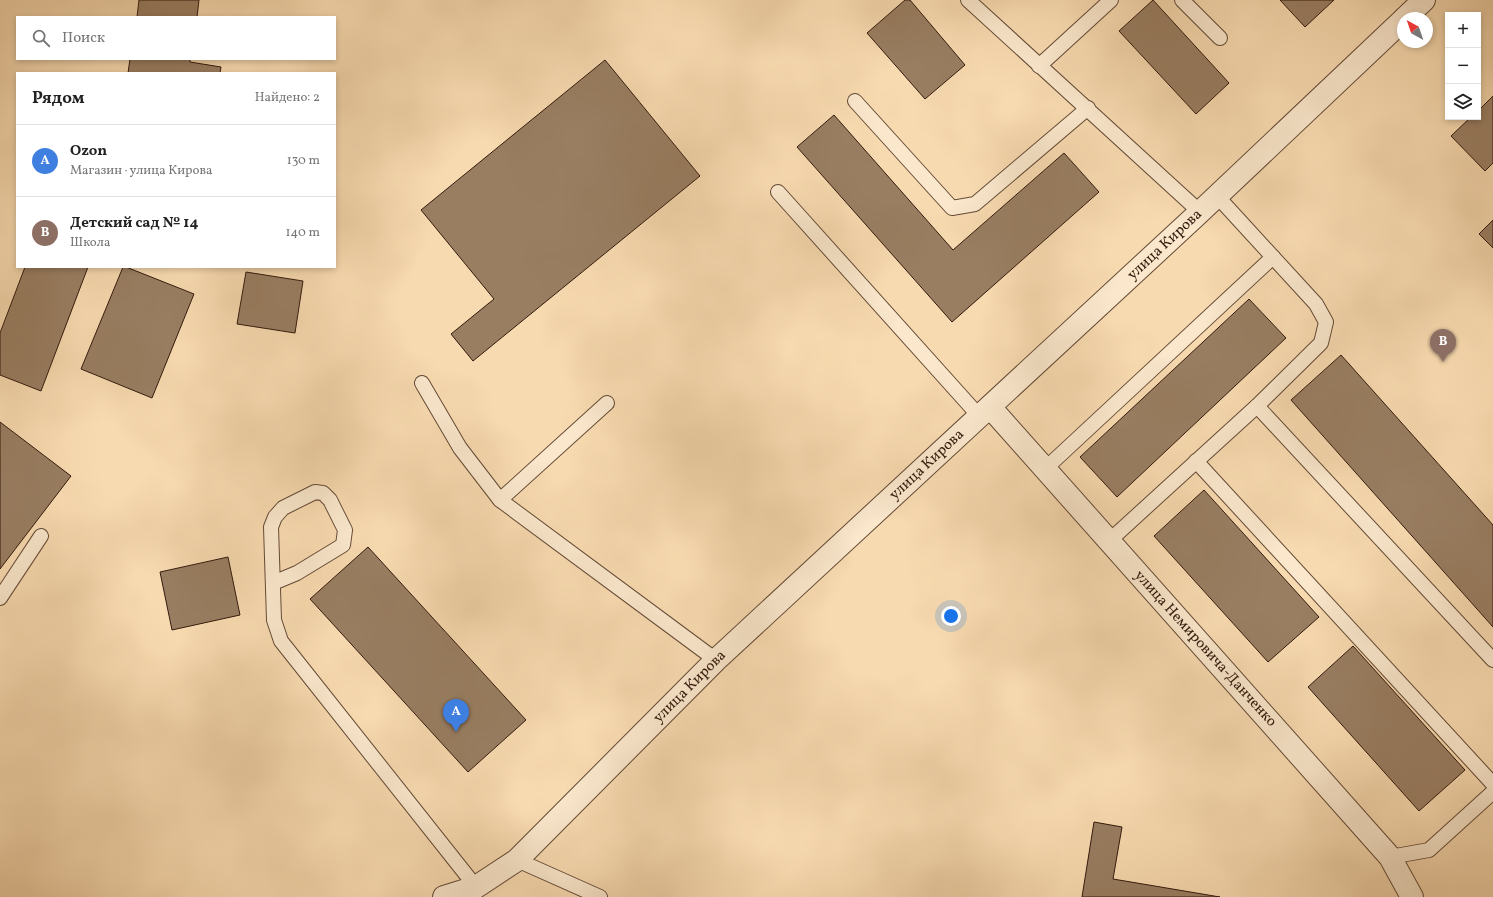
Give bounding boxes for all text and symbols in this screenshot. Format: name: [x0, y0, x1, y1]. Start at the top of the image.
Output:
north arrow: [1397, 12, 1433, 48]
map controls: [1445, 12, 1481, 120]
button: +: [1445, 12, 1481, 48]
search box: [16, 16, 336, 60]
icon: search: [30, 27, 52, 49]
text: Поиск: [62, 28, 105, 49]
button: −: [1445, 48, 1481, 84]
button: layers: [1445, 84, 1481, 120]
text: Рядом: [32, 87, 85, 110]
text: Найдено: 2: [255, 89, 320, 107]
text: Ozon: [70, 141, 107, 162]
text: A: [40, 152, 50, 170]
text: 130 m: [287, 152, 320, 170]
text: Магазин · улица Кирова: [70, 162, 213, 180]
street label: улица Кирова: [1123, 205, 1207, 285]
text: Детский сад № 14: [70, 213, 198, 234]
text: B: [41, 224, 49, 242]
text: 140 m: [286, 224, 320, 242]
text: Школа: [70, 234, 110, 252]
pin: B: [1430, 329, 1456, 362]
street label: улица Кирова: [885, 425, 969, 505]
street label: улица Немировича-Данченко: [1129, 566, 1281, 732]
your location: [941, 606, 961, 626]
street label: улица Кирова: [649, 646, 731, 728]
pin: A: [443, 699, 469, 732]

